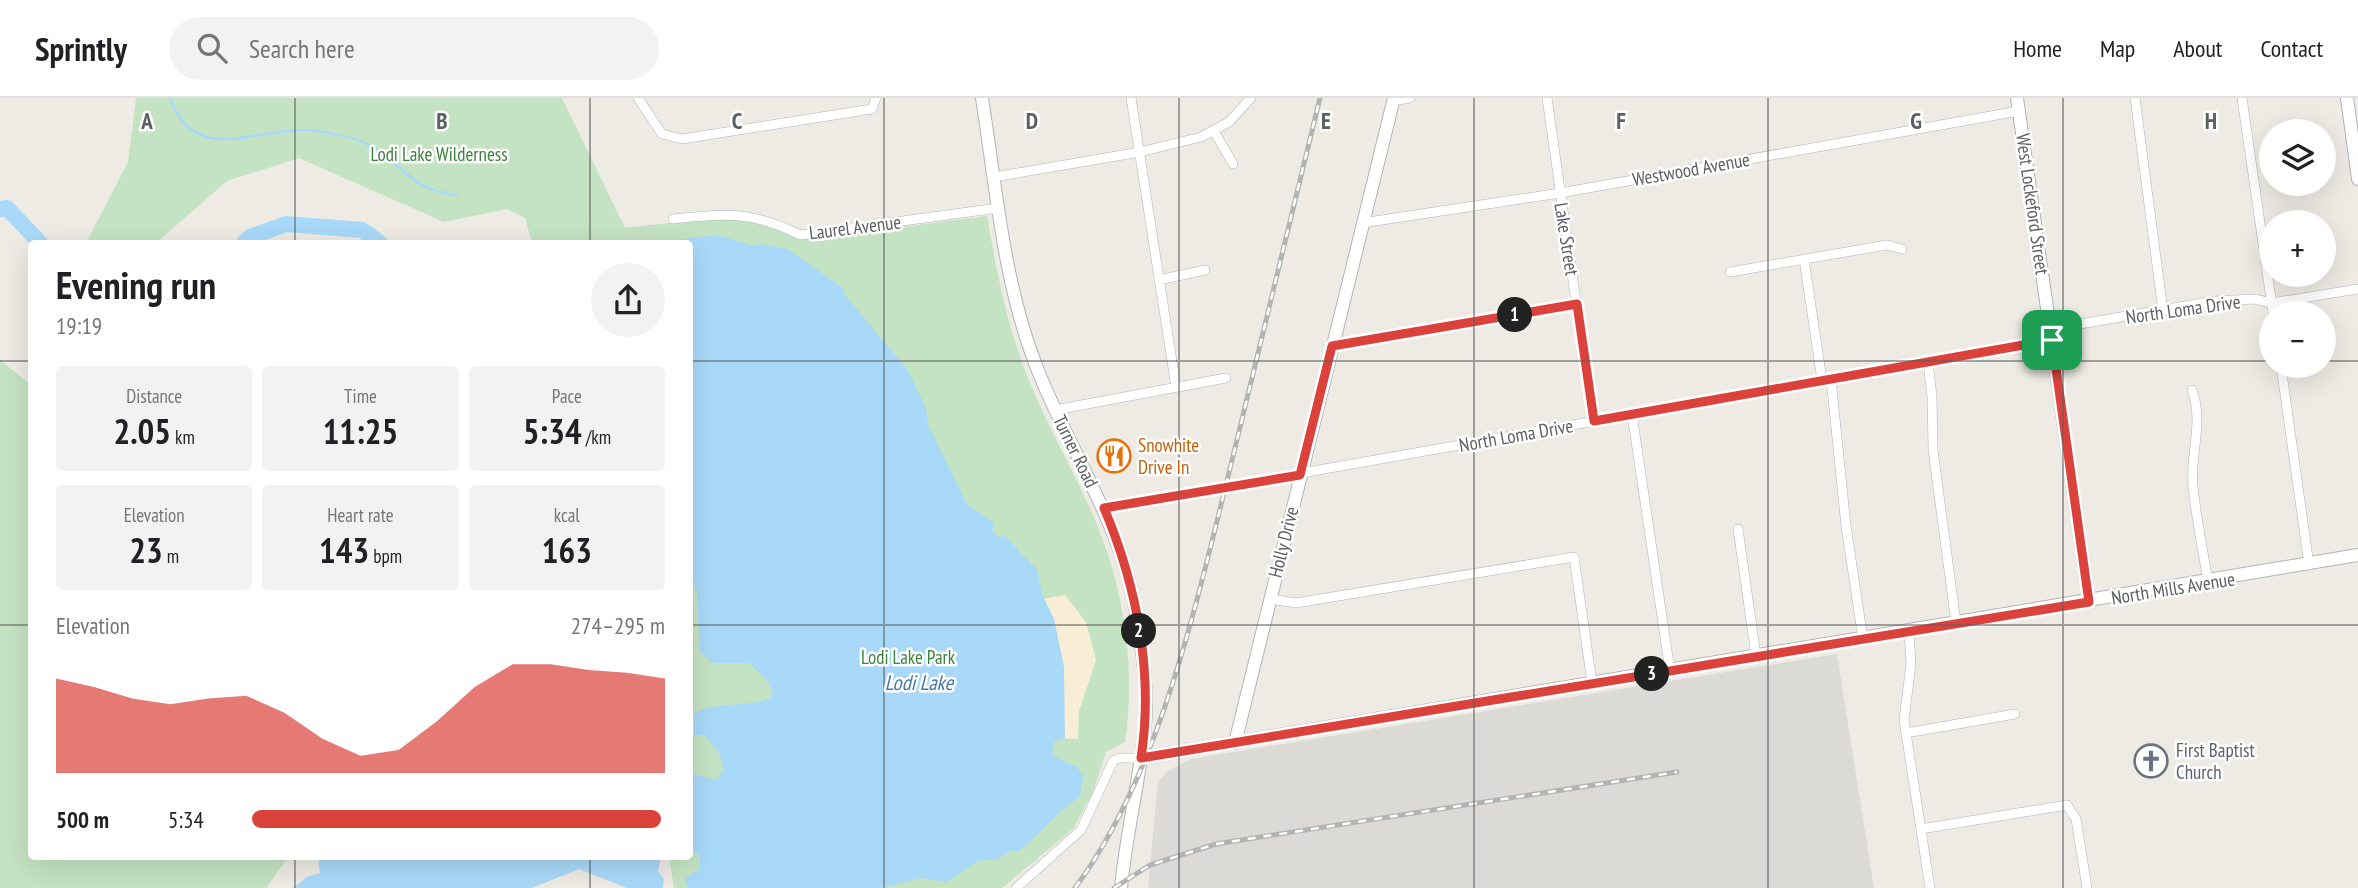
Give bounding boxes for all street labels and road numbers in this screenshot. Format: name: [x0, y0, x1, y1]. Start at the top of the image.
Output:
street label: West Lockeford Street: [2011, 132, 2055, 277]
street label: Westwood Avenue: [1630, 147, 1752, 191]
street label: Lake Street: [1549, 201, 1585, 278]
street label: Laurel Avenue: [808, 209, 903, 245]
street label: North Loma Drive: [2124, 289, 2242, 329]
street label: Turner Road: [1048, 411, 1104, 491]
street label: North Loma Drive: [1457, 413, 1575, 457]
street label: Holly Drive: [1263, 504, 1303, 580]
street label: North Mills Avenue: [2110, 566, 2237, 610]

